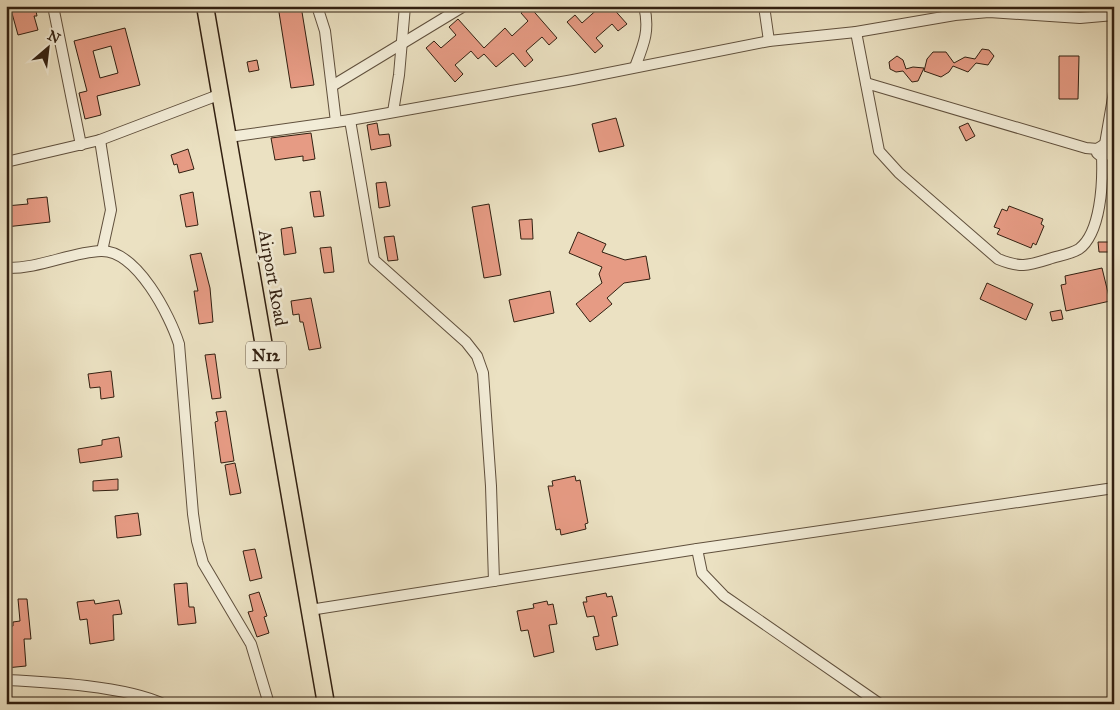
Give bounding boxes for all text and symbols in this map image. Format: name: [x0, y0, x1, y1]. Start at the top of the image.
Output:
north arrow: [22, 22, 72, 72]
text: N: [45, 27, 63, 47]
street label: Airport Road: [254, 227, 292, 328]
road number: N12: [246, 342, 286, 368]

